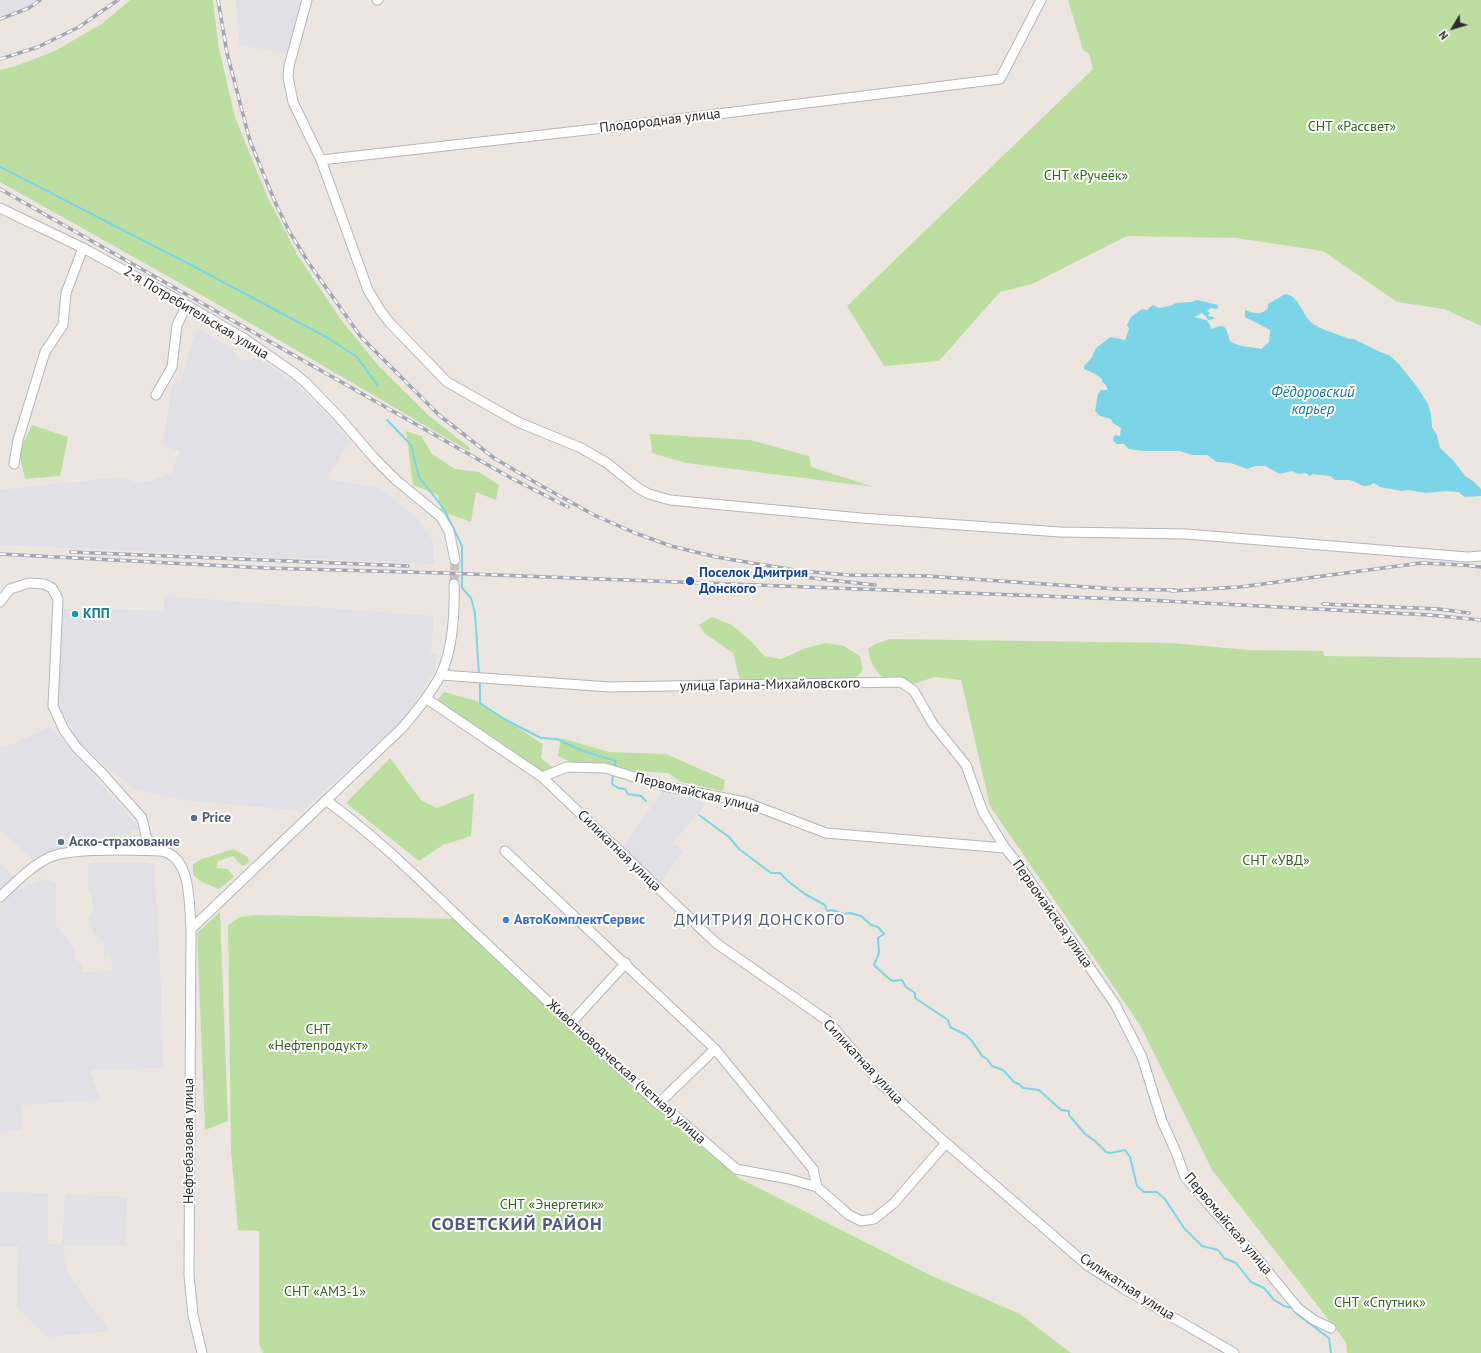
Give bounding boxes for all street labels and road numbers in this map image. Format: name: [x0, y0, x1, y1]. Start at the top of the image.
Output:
street label: Плодородная улица: [599, 105, 721, 137]
street label: 2-я Потребительская улица: [120, 263, 272, 363]
street label: улица Гарина-Михайловского: [680, 675, 860, 695]
street label: Первомайская улица: [633, 769, 761, 817]
street label: Силикатная улица: [574, 807, 664, 895]
street label: Первомайская улица: [1008, 857, 1096, 971]
street label: Животноводческая (четная) улица: [543, 996, 709, 1148]
street label: Силикатная улица: [819, 1016, 907, 1108]
street label: Нефтебазовая улица: [181, 1078, 197, 1204]
street label: Первомайская улица: [1180, 1170, 1276, 1278]
street label: Силикатная улица: [1076, 1250, 1178, 1324]

